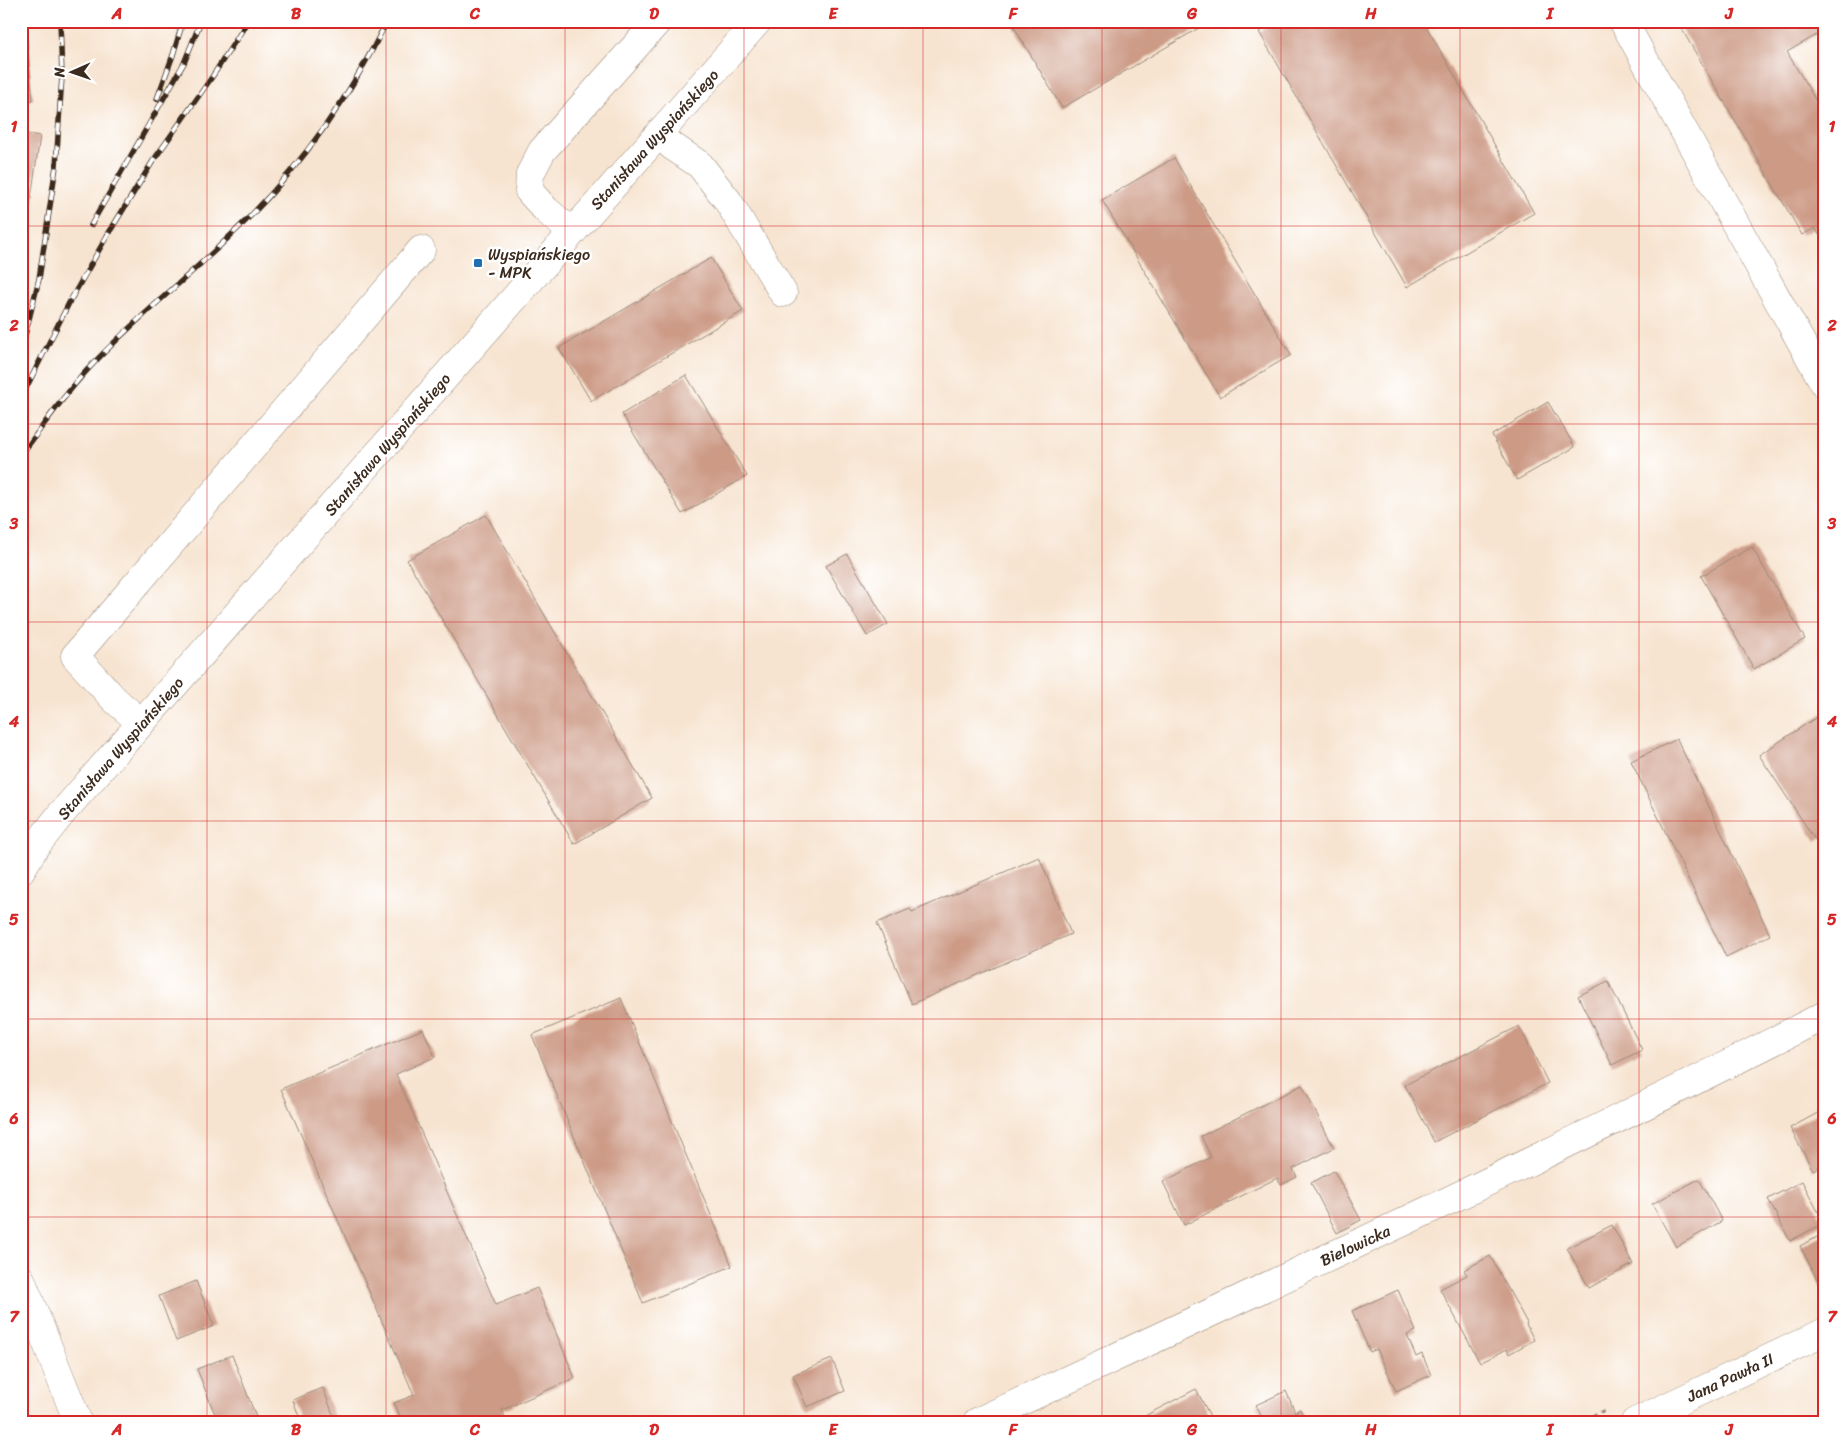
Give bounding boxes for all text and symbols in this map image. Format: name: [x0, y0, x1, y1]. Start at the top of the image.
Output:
text: A: [111, 0, 122, 28]
text: B: [291, 0, 302, 28]
text: C: [469, 0, 481, 28]
text: D: [649, 0, 659, 28]
text: E: [829, 0, 839, 28]
text: F: [1008, 0, 1019, 28]
text: G: [1186, 0, 1198, 28]
text: H: [1364, 0, 1377, 28]
text: I: [1546, 0, 1555, 28]
text: J: [1724, 0, 1734, 28]
north arrow: [48, 48, 98, 98]
street label: Stanisława Wyspiańskiego: [583, 62, 726, 217]
text: N: [47, 67, 72, 79]
text: 1: [11, 112, 18, 141]
text: 1: [1829, 112, 1836, 141]
place label: Wyspiańskiego - MPK: [488, 240, 590, 287]
marker: Wyspiańskiego - MPK: [472, 257, 484, 269]
text: 2: [8, 311, 19, 340]
text: 2: [1826, 311, 1837, 340]
street label: Stanisława Wyspiańskiego: [317, 366, 458, 523]
text: 3: [9, 509, 19, 538]
text: 3: [1827, 509, 1837, 538]
street label: Stanisława Wyspiańskiego: [50, 670, 191, 827]
text: 4: [8, 707, 19, 736]
text: 4: [1826, 707, 1837, 736]
text: 5: [9, 905, 19, 934]
text: 5: [1827, 905, 1837, 934]
text: 6: [8, 1104, 19, 1133]
text: 6: [1826, 1104, 1837, 1133]
street label: Bielowicka: [1315, 1216, 1396, 1274]
text: 7: [9, 1302, 20, 1331]
text: 7: [1827, 1302, 1838, 1331]
street label: Jana Pawła II: [1681, 1345, 1779, 1411]
text: A: [111, 1415, 122, 1443]
text: B: [291, 1415, 302, 1443]
text: C: [469, 1415, 481, 1443]
text: D: [649, 1415, 659, 1443]
text: E: [829, 1415, 839, 1443]
text: F: [1008, 1415, 1019, 1443]
text: G: [1186, 1415, 1198, 1443]
text: H: [1364, 1415, 1377, 1443]
text: I: [1546, 1415, 1555, 1443]
text: J: [1724, 1415, 1734, 1443]

